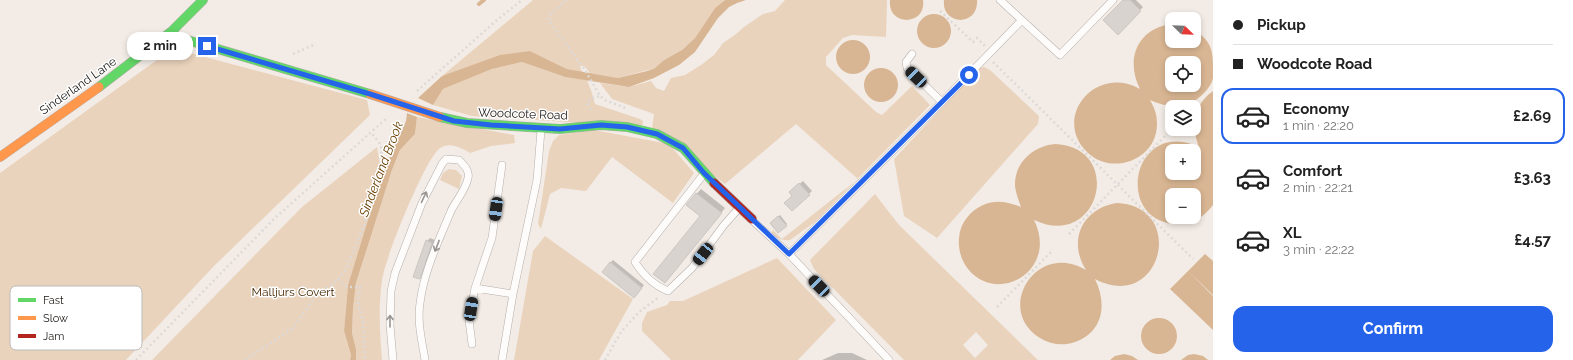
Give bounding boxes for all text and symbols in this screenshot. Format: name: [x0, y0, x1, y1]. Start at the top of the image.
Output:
north arrow: [1165, 12, 1201, 48]
map controls: [1165, 12, 1201, 224]
text: Pickup: [1257, 16, 1306, 34]
callout: 2 min: [127, 32, 193, 60]
route end: [198, 37, 216, 55]
text: 2 min: [143, 38, 177, 53]
street label: Sinderland Lane: [37, 54, 119, 118]
text: Woodcote Road: [1257, 55, 1372, 73]
button: locate: [1165, 56, 1201, 92]
car: [903, 64, 929, 90]
route start: [960, 66, 978, 84]
icon: car: [1235, 98, 1271, 134]
button: layers: [1165, 100, 1201, 136]
text: Economy: [1283, 100, 1350, 118]
street label: Woodcote Road: [478, 105, 568, 123]
text: £2.69: [1513, 107, 1551, 125]
text: 1 min · 22:20: [1283, 118, 1354, 133]
water label: Sinderland Brook: [356, 119, 406, 220]
button: +: [1165, 144, 1201, 180]
icon: car: [1235, 160, 1271, 196]
text: Comfort: [1283, 162, 1342, 180]
text: £3.63: [1514, 169, 1551, 187]
text: 2 min · 22:21: [1283, 180, 1353, 195]
button: −: [1165, 188, 1201, 224]
one-way arrow: [421, 192, 428, 204]
car: [488, 196, 504, 222]
icon: car: [1235, 222, 1271, 258]
text: XL: [1283, 224, 1301, 242]
text: £4.57: [1514, 231, 1551, 249]
one-way arrow: [433, 240, 441, 252]
car: [691, 241, 715, 267]
text: 3 min · 22:22: [1283, 242, 1354, 257]
car: [806, 273, 832, 299]
park label: Malljurs Covert: [251, 285, 335, 299]
legend: [10, 286, 142, 350]
text: Fast: [43, 294, 64, 307]
car: [463, 296, 479, 322]
button: Confirm: [1233, 306, 1553, 352]
text: Slow: [43, 312, 68, 325]
one-way arrow: [386, 315, 394, 328]
text: Jam: [43, 330, 64, 343]

